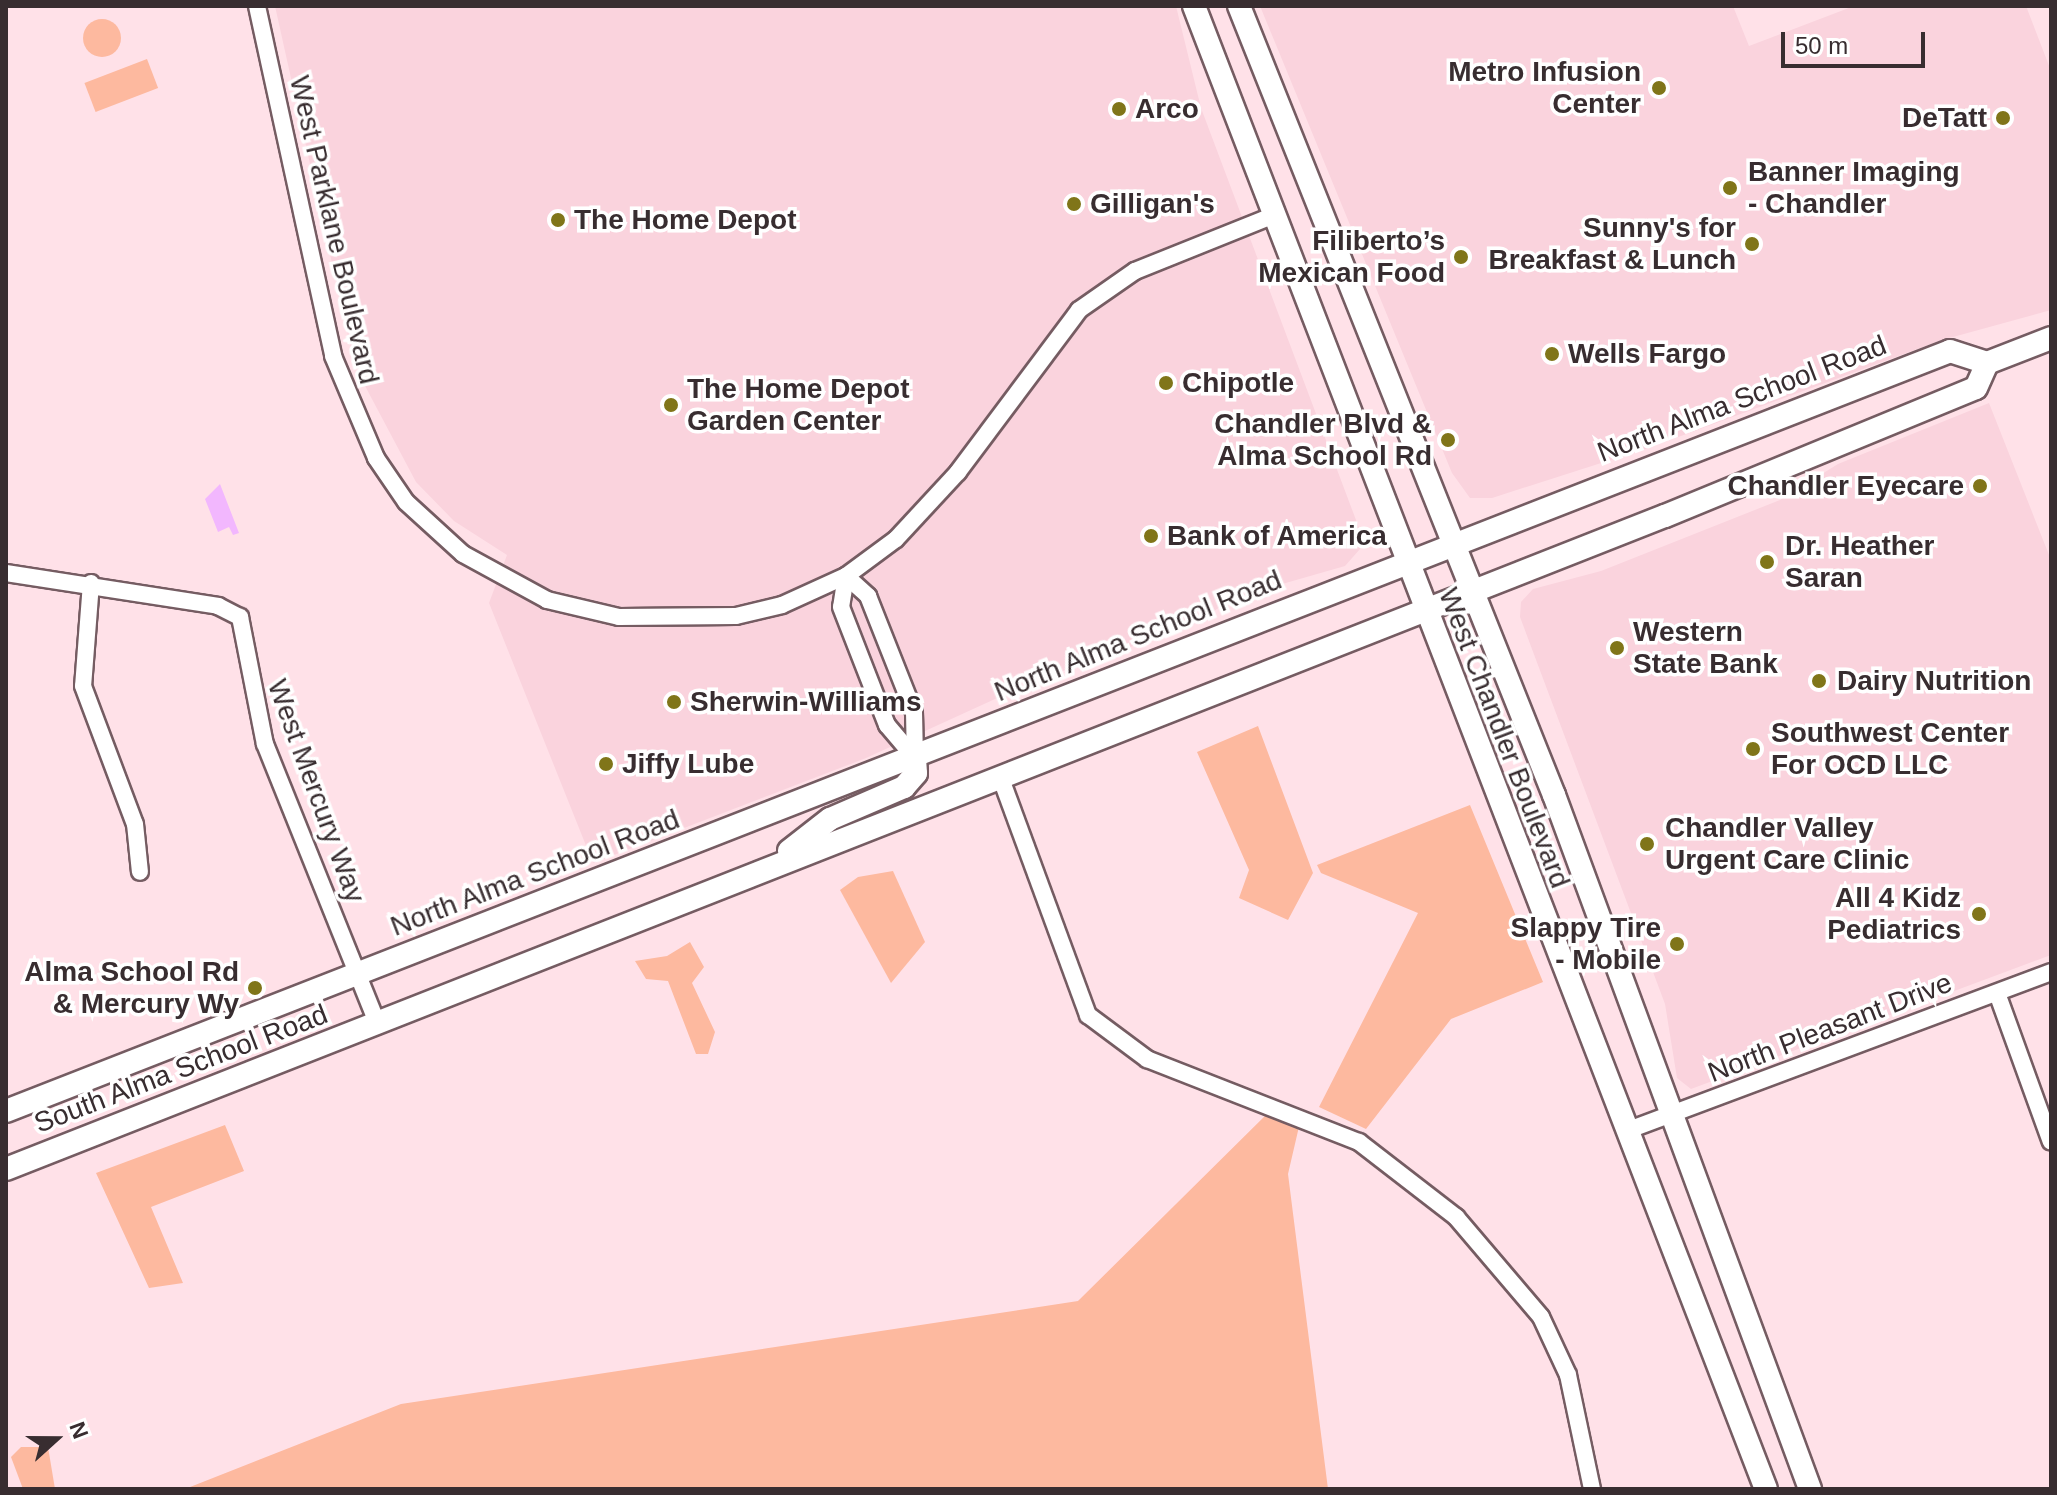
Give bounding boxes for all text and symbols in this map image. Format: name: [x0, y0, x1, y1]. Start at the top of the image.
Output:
scale bar: [1785, 16, 1929, 66]
text: 50 m: [1795, 32, 1848, 59]
place label: Metro Infusion Center: [1448, 55, 1641, 121]
street label: West Parklane Boulevard: [282, 73, 386, 387]
marker: Metro Infusion Center: [1648, 77, 1670, 99]
place label: Arco: [1135, 92, 1199, 126]
marker: Arco: [1110, 100, 1128, 118]
place label: DeTatt: [1902, 101, 1987, 135]
marker: DeTatt: [1994, 109, 2012, 127]
place label: Banner Imaging - Chandler: [1748, 155, 1960, 221]
marker: Banner Imaging - Chandler: [1719, 177, 1741, 199]
place label: Gilligan's: [1090, 187, 1215, 221]
marker: Gilligan's: [1065, 195, 1083, 213]
place label: The Home Depot: [574, 203, 796, 237]
marker: The Home Depot: [549, 211, 567, 229]
place label: Sunny's for Breakfast & Lunch: [1489, 211, 1736, 277]
place label: Filiberto’s Mexican Food: [1258, 224, 1445, 290]
marker: Sunny's for Breakfast & Lunch: [1743, 235, 1761, 253]
marker: Filiberto’s Mexican Food: [1452, 248, 1470, 266]
street label: North Alma School Road: [1592, 328, 1892, 470]
place label: Wells Fargo: [1568, 337, 1726, 371]
marker: Wells Fargo: [1543, 345, 1561, 363]
place label: Chipotle: [1182, 366, 1294, 400]
place label: The Home Depot Garden Center: [687, 372, 909, 438]
marker: Chipotle: [1157, 374, 1175, 392]
marker: The Home Depot Garden Center: [662, 396, 680, 414]
place label: Chandler Blvd & Alma School Rd: [1214, 407, 1432, 473]
marker: Chandler Blvd & Alma School Rd: [1439, 431, 1457, 449]
place label: Chandler Eyecare: [1727, 469, 1964, 503]
marker: Chandler Eyecare: [1971, 477, 1989, 495]
place label: Bank of America: [1167, 519, 1388, 553]
marker: Bank of America: [1142, 527, 1160, 545]
place label: Dr. Heather Saran: [1785, 529, 1934, 595]
marker: Dr. Heather Saran: [1756, 551, 1778, 573]
street label: North Alma School Road: [989, 563, 1287, 709]
street label: West Chandler Boulevard: [1431, 583, 1577, 893]
place label: Western State Bank: [1633, 615, 1778, 681]
marker: Western State Bank: [1608, 639, 1626, 657]
place label: Dairy Nutrition: [1837, 664, 2031, 698]
marker: Dairy Nutrition: [1808, 670, 1830, 692]
street label: West Mercury Way: [260, 675, 372, 907]
place label: Sherwin-Williams: [690, 685, 922, 719]
marker: Sherwin-Williams: [665, 693, 683, 711]
place label: Southwest Center For OCD LLC: [1771, 716, 2009, 782]
marker: Southwest Center For OCD LLC: [1742, 738, 1764, 760]
place label: Jiffy Lube: [622, 747, 754, 781]
marker: Jiffy Lube: [597, 755, 615, 773]
street label: North Alma School Road: [385, 802, 685, 944]
place label: Chandler Valley Urgent Care Clinic: [1665, 811, 1909, 877]
marker: Chandler Valley Urgent Care Clinic: [1636, 833, 1658, 855]
place label: All 4 Kidz Pediatrics: [1827, 881, 1961, 947]
marker: All 4 Kidz Pediatrics: [1968, 903, 1990, 925]
place label: Slappy Tire - Mobile: [1511, 911, 1661, 977]
marker: Slappy Tire - Mobile: [1668, 935, 1686, 953]
place label: Alma School Rd & Mercury Wy: [24, 955, 239, 1021]
street label: North Pleasant Drive: [1703, 966, 1957, 1090]
marker: Alma School Rd & Mercury Wy: [246, 979, 264, 997]
street label: South Alma School Road: [29, 997, 333, 1141]
north arrow: [16, 1399, 96, 1479]
text: N: [64, 1418, 93, 1442]

